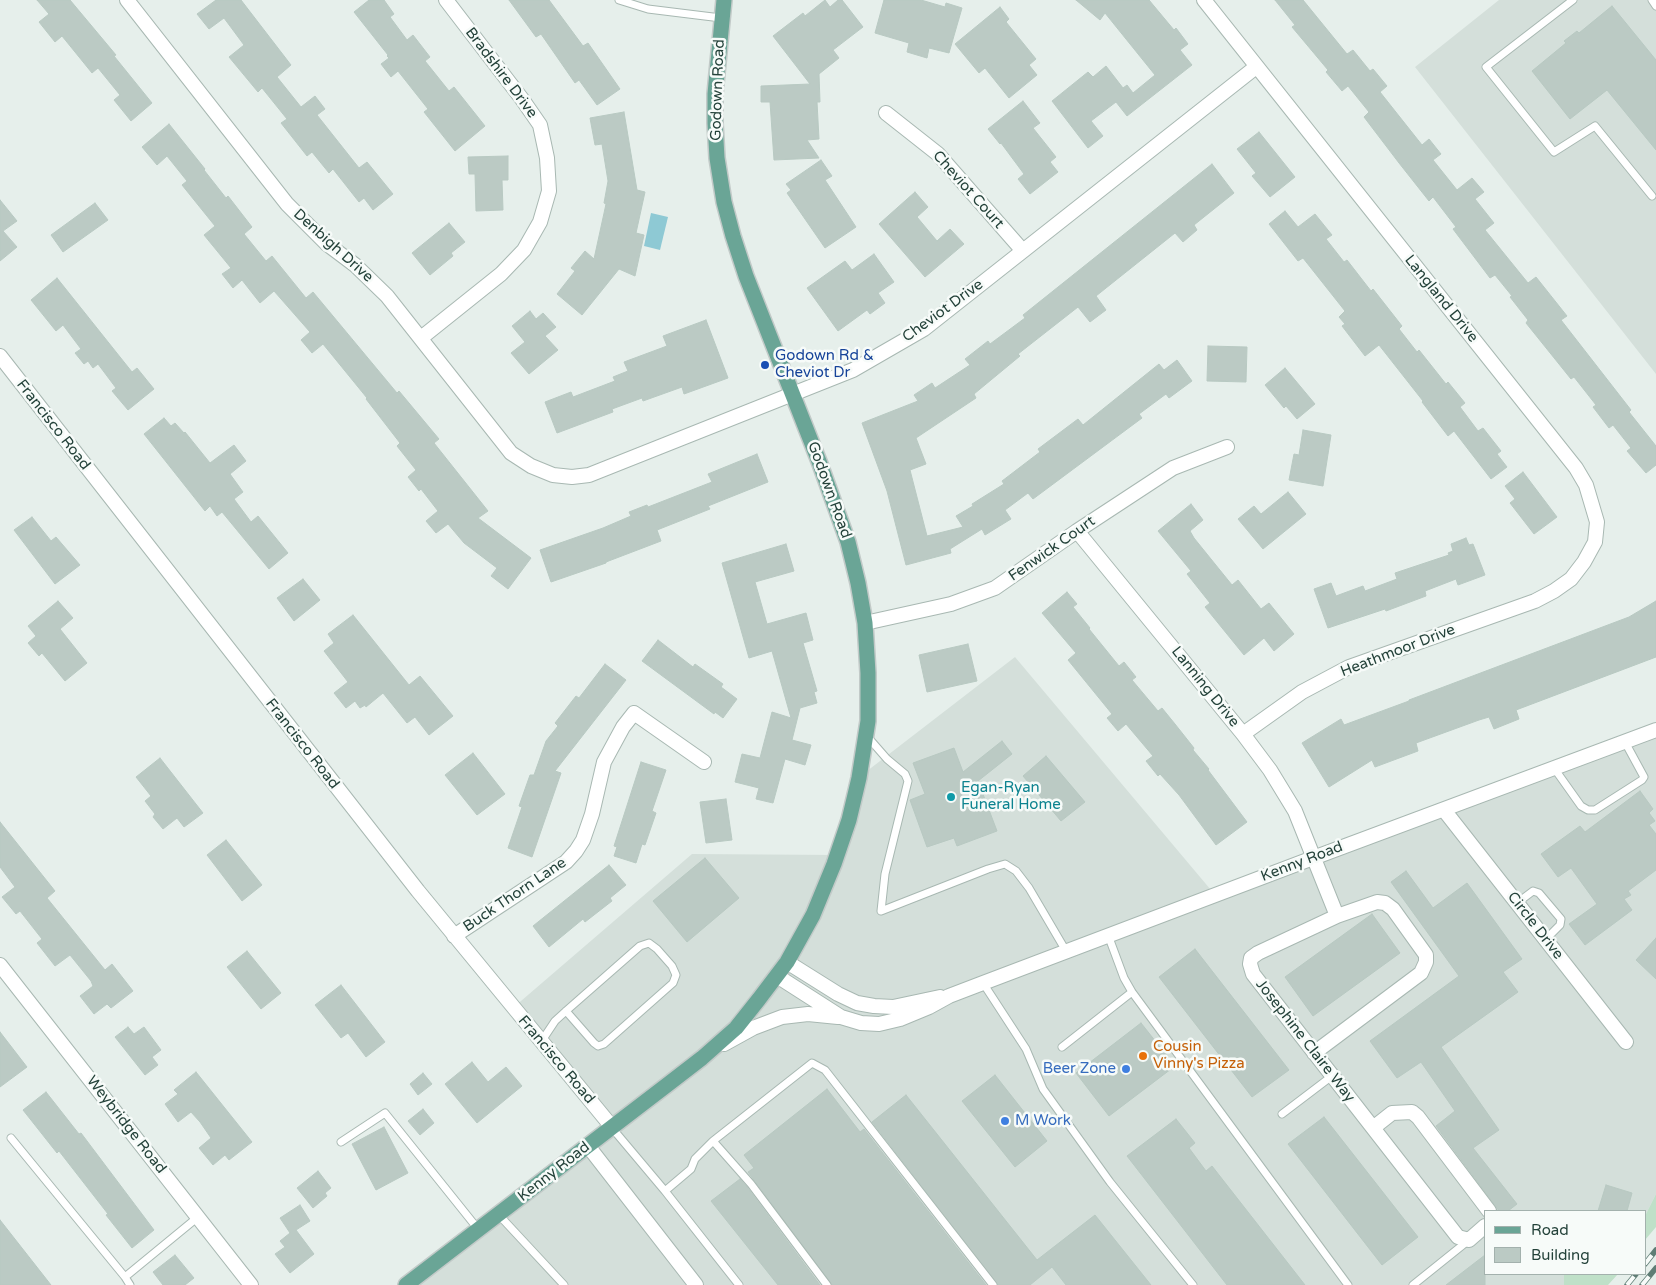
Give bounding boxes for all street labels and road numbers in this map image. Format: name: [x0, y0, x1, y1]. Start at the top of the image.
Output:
street label: Bradshire Drive: [461, 24, 541, 122]
street label: Godown Road: [707, 39, 729, 141]
street label: Cheviot Court: [928, 147, 1008, 233]
street label: Denbigh Drive: [289, 205, 377, 287]
street label: Langland Drive: [1400, 252, 1482, 346]
street label: Cheviot Drive: [899, 276, 987, 346]
street label: Francisco Road: [12, 376, 94, 474]
street label: Godown Road: [803, 439, 855, 541]
street label: Fenwick Court: [1005, 512, 1099, 586]
street label: Heathmoor Drive: [1338, 621, 1458, 681]
street label: Lanning Drive: [1167, 643, 1243, 731]
street label: Francisco Road: [261, 695, 343, 793]
street label: Kenny Road: [1258, 838, 1346, 886]
street label: Buck Thorn Lane: [460, 854, 570, 936]
street label: Circle Drive: [1503, 889, 1567, 963]
street label: Josephine Claire Way: [1251, 976, 1359, 1106]
street label: Francisco Road: [514, 1012, 598, 1108]
street label: Weybridge Road: [82, 1073, 170, 1177]
street label: Kenny Road: [514, 1138, 594, 1206]

